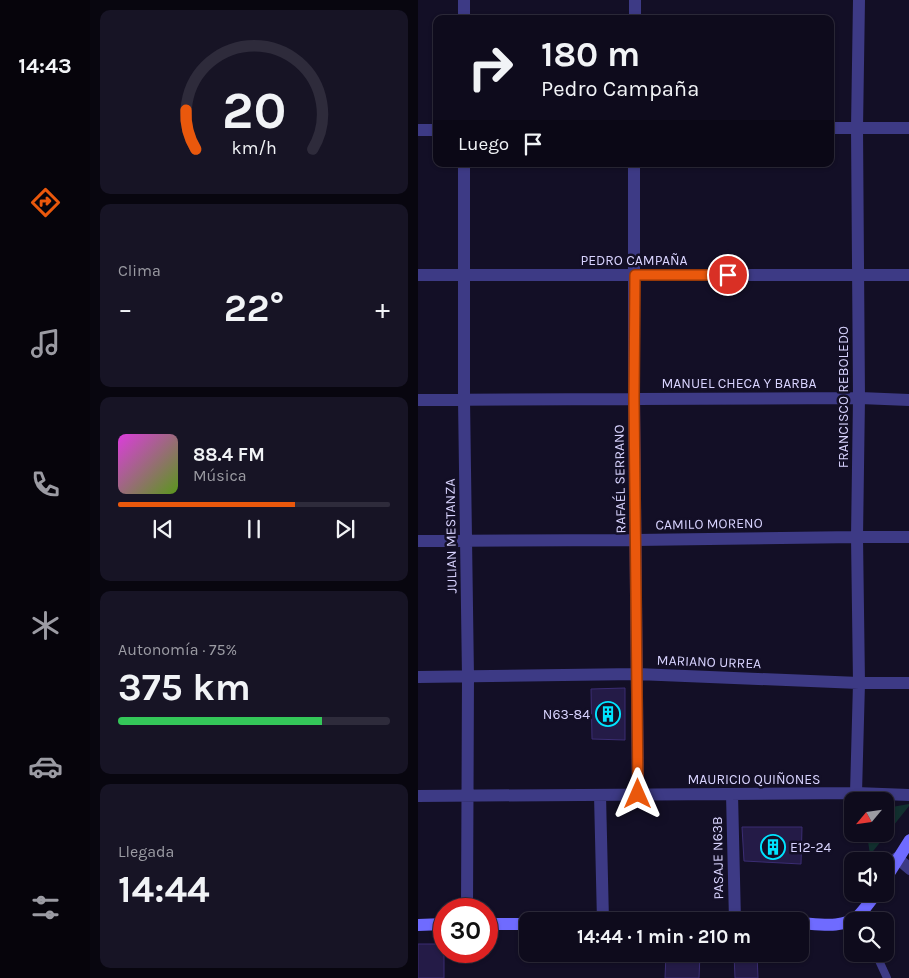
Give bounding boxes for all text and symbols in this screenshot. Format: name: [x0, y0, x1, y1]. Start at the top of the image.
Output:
text: 180 m: [541, 34, 640, 75]
icon: right: [458, 35, 523, 100]
text: 14:43: [18, 53, 72, 79]
text: Pedro Campaña: [541, 76, 699, 102]
text: 20: [222, 80, 286, 141]
icon: arrive: [519, 130, 547, 158]
text: Luego: [458, 133, 509, 155]
text: km/h: [231, 138, 277, 159]
icon: directions: [28, 185, 63, 220]
street label: PEDRO CAMPAÑA: [580, 252, 688, 269]
pin: [707, 254, 749, 296]
text: Clima: [118, 261, 161, 280]
icon: arrive: [714, 261, 742, 289]
text: 22°: [224, 286, 284, 331]
text: −: [118, 292, 133, 325]
text: +: [375, 292, 390, 325]
icon: music: [28, 326, 63, 361]
street label: FRANCISCO REBOLEDO: [835, 326, 852, 468]
street label: MANUEL CHECA Y BARBA: [661, 375, 817, 392]
street label: RAFAÉL SERRANO: [610, 424, 629, 534]
text: 88.4 FM: [193, 444, 265, 466]
text: Música: [193, 466, 246, 485]
icon: phone: [28, 467, 63, 502]
street label: JULIAN MESTANZA: [441, 478, 461, 594]
icon: previous: [149, 515, 177, 543]
icon: pause: [240, 515, 268, 543]
icon: next: [331, 515, 359, 543]
street label: CAMILO MORENO: [655, 515, 763, 533]
icon: climate: [28, 608, 63, 643]
text: Autonomía · 75%: [118, 640, 237, 659]
street label: MARIANO URREA: [656, 652, 762, 672]
text: 375 km: [118, 665, 251, 710]
building icon: N63-84: [595, 701, 621, 727]
place label: N63-84: [543, 706, 590, 723]
icon: car: [28, 749, 63, 784]
position arrow: [611, 767, 663, 819]
street label: MAURICIO QUIÑONES: [687, 771, 821, 788]
north arrow: [844, 792, 894, 842]
map controls: [844, 792, 894, 962]
street label: PASAJE N63B: [709, 816, 727, 900]
building icon: E12-24: [760, 834, 786, 860]
place label: E12-24: [790, 839, 832, 856]
text: Llegada: [118, 842, 174, 861]
button: sound: [844, 852, 894, 902]
text: 14:44: [118, 867, 210, 912]
icon: filters: [28, 890, 63, 925]
speed limit sign: 30: [433, 898, 498, 963]
button: search: [844, 912, 894, 962]
text: 14:44 · 1 min · 210 m: [577, 926, 751, 948]

